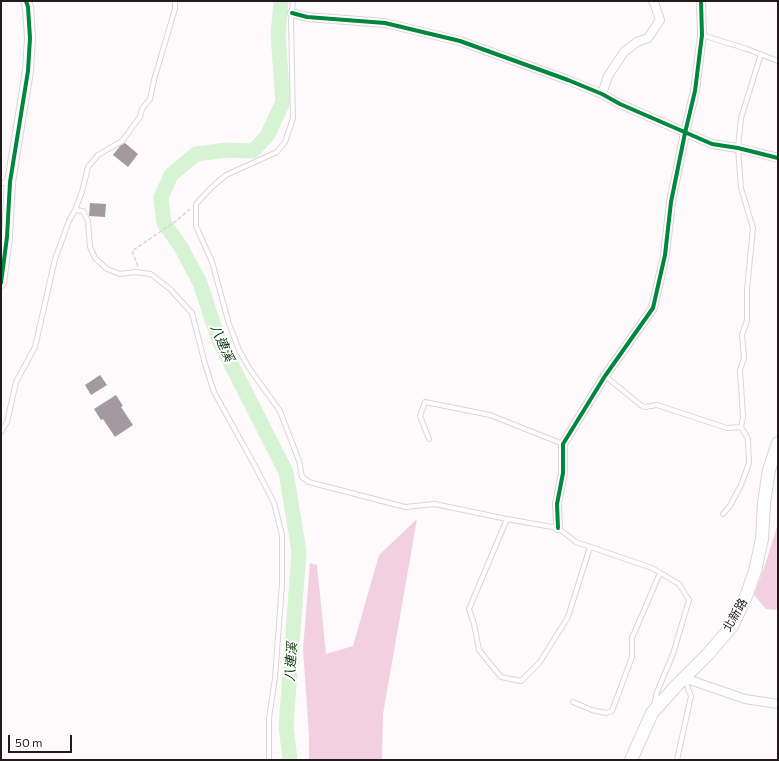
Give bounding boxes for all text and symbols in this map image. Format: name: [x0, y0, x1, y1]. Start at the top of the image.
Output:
water label: 八連溪: [207, 322, 237, 364]
street label: 北新路: [720, 596, 750, 634]
water label: 八連溪: [282, 642, 300, 682]
scale bar: [10, 727, 74, 753]
text: 50 m: [15, 735, 43, 749]

